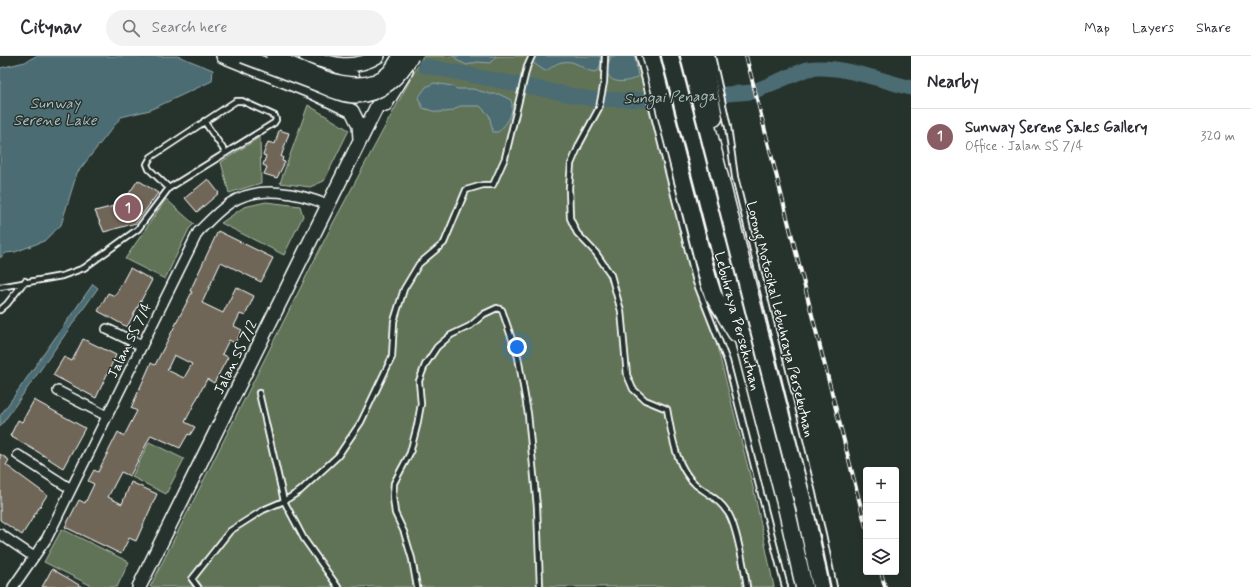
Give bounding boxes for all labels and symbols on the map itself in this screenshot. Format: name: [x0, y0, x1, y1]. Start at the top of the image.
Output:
water label: Sungai Penaga: [623, 86, 718, 111]
water label: Sunway Serene Lake: [13, 94, 98, 131]
pin: 1: [115, 193, 141, 223]
street label: Lorong Motosikal Lebuhraya Persekutuan: [740, 199, 818, 439]
street label: Lebuhraya Persekutuan: [710, 250, 764, 393]
street label: Jalan SS 7/4: [104, 300, 156, 381]
street label: Jalan SS 7/2: [210, 317, 262, 398]
your location: [507, 337, 527, 357]

